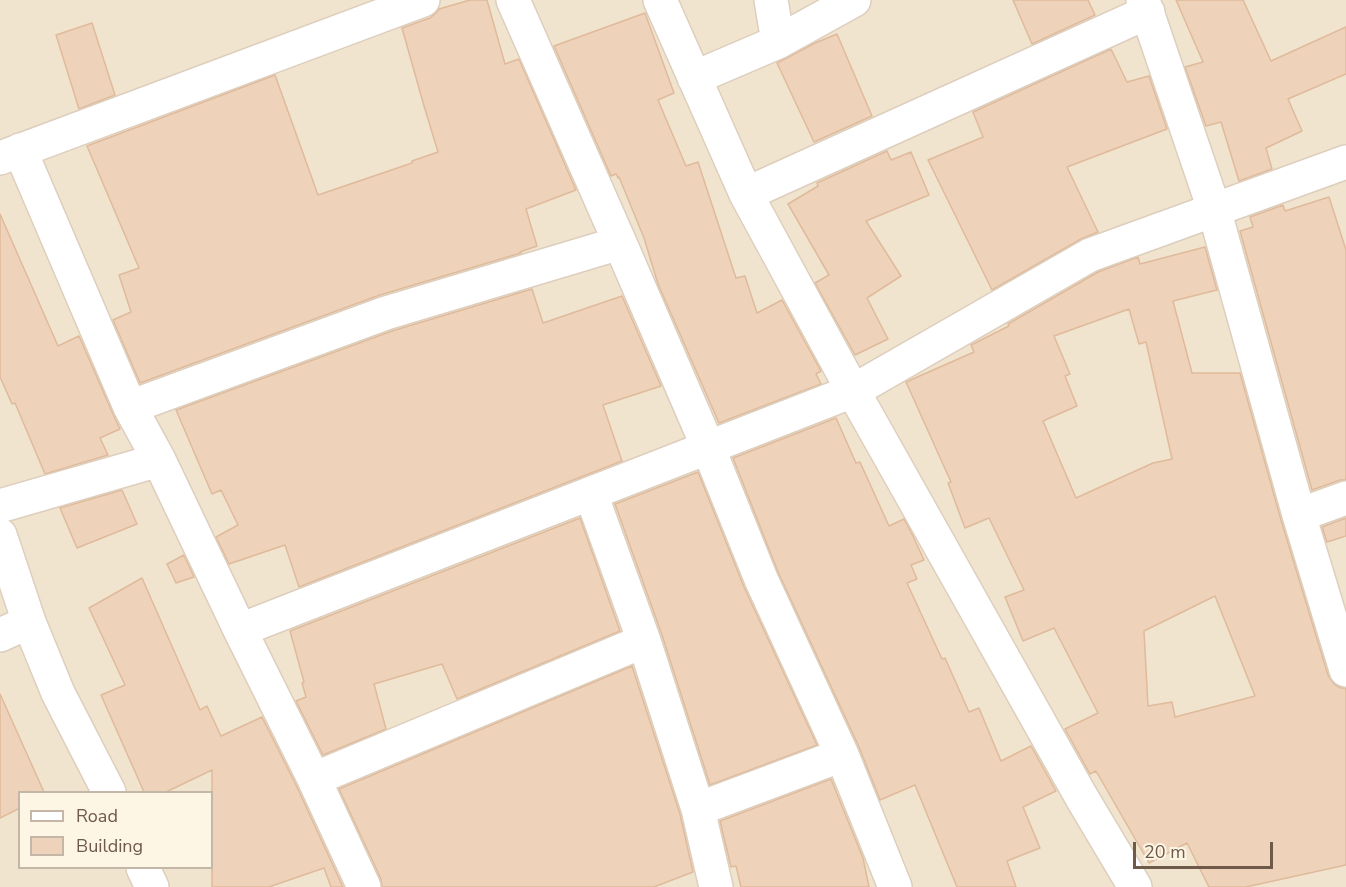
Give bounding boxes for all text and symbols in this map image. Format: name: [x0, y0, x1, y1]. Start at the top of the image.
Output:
legend: [18, 791, 213, 869]
text: Road: [76, 804, 118, 828]
scale bar: [1136, 830, 1276, 868]
text: Building: [76, 834, 143, 858]
text: 20 m: [1144, 840, 1186, 864]

